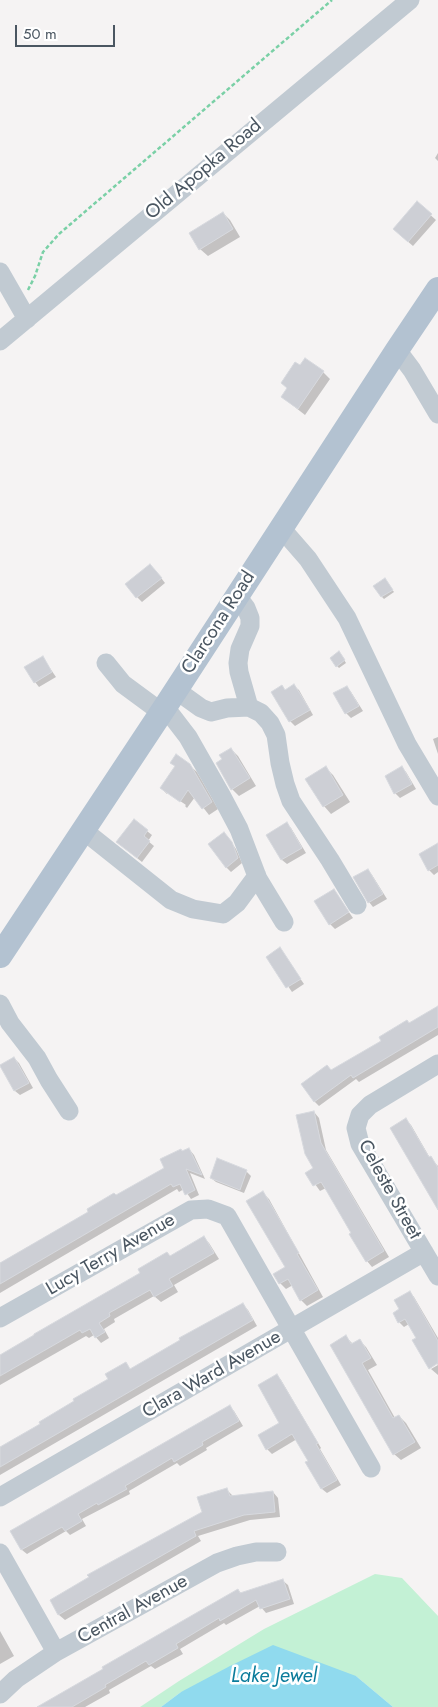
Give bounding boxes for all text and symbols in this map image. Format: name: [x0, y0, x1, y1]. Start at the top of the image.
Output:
scale bar: [18, 15, 118, 47]
text: 50 m: [23, 23, 57, 45]
street label: Old Apopka Road: [141, 115, 267, 225]
street label: Clarcona Road: [177, 567, 261, 679]
street label: Celeste Street: [352, 1136, 426, 1244]
street label: Lucy Terry Avenue: [43, 1209, 179, 1301]
street label: Clara Ward Avenue: [139, 1326, 285, 1424]
street label: Central Avenue: [74, 1570, 192, 1650]
water label: Lake Jewel: [231, 1665, 317, 1689]

